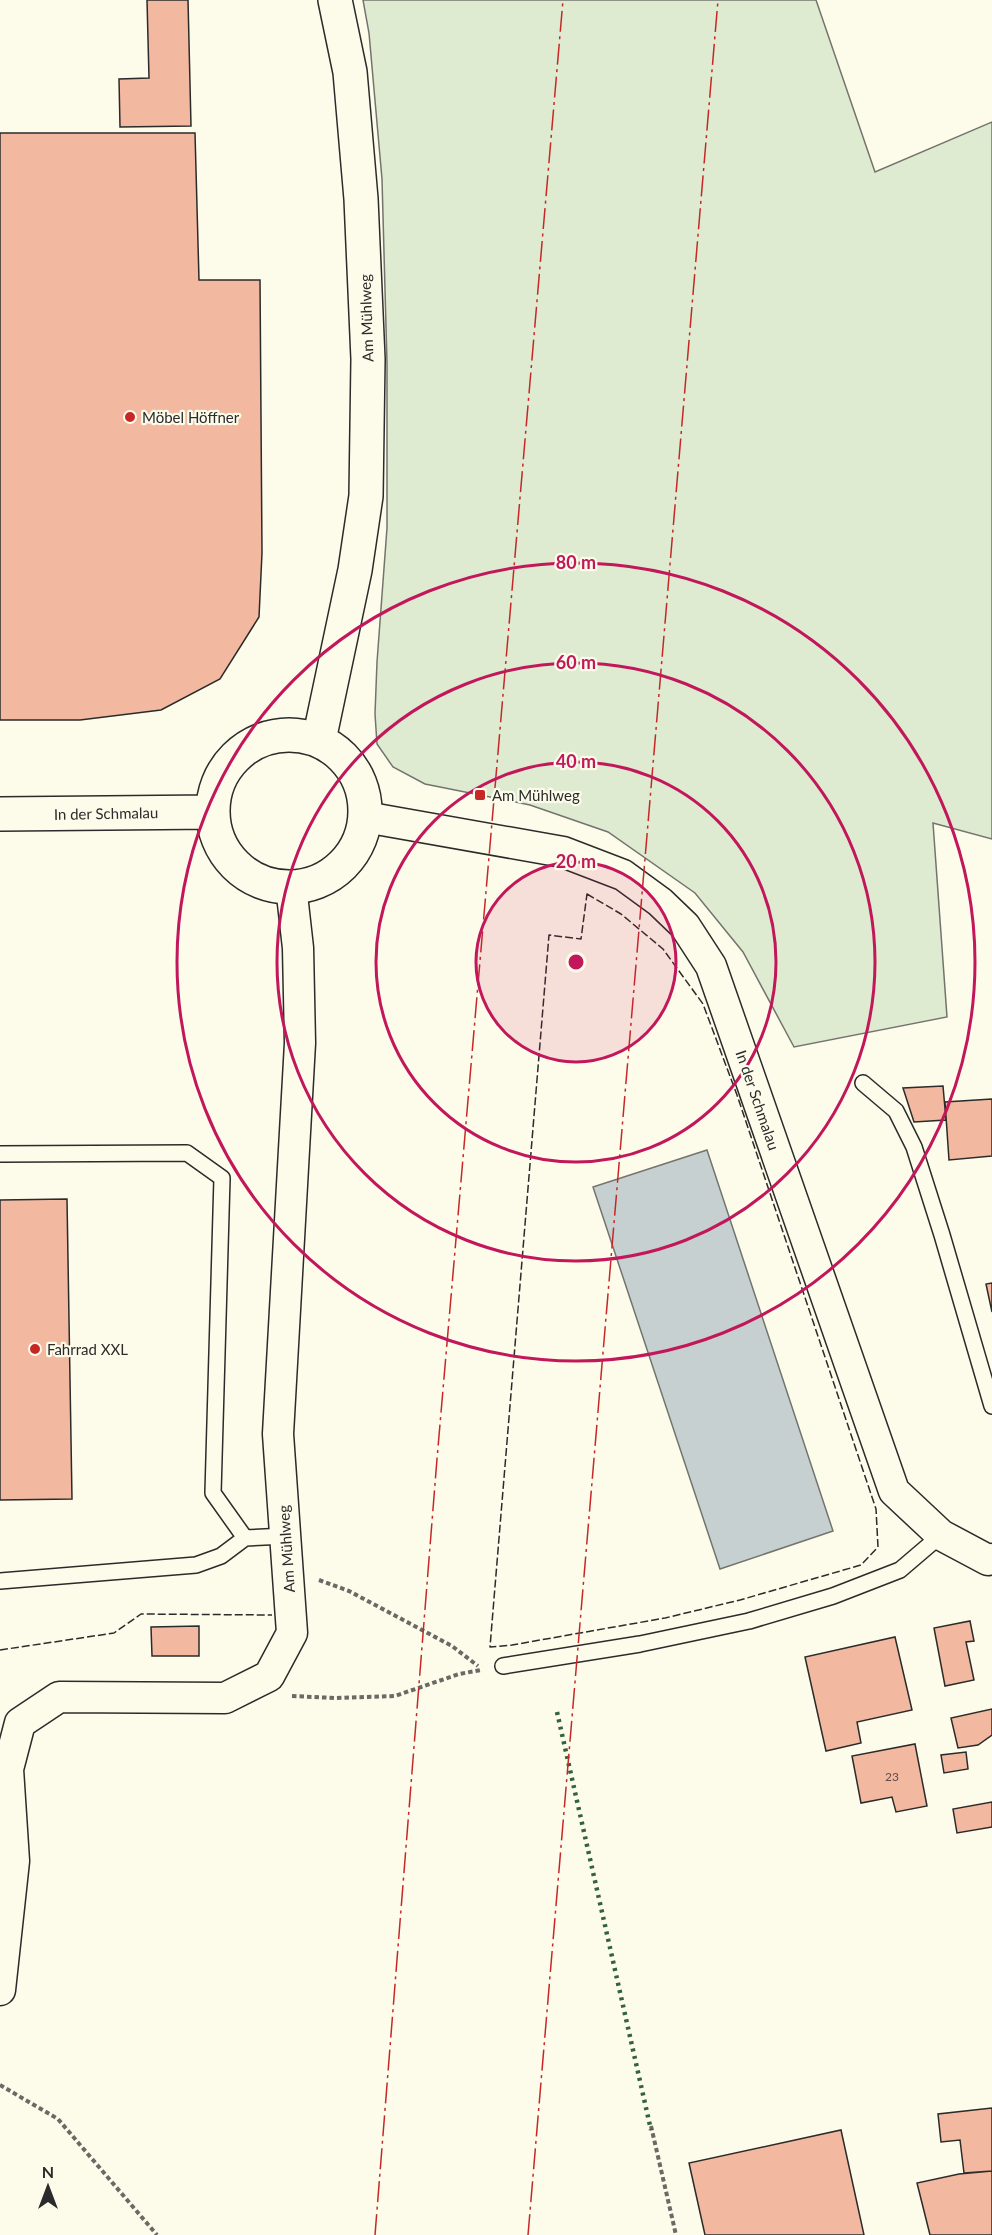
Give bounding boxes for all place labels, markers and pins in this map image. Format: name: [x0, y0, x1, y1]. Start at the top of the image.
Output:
place label: Möbel Höffner: [142, 408, 240, 426]
marker: Möbel Höffner: [123, 410, 137, 424]
place label: Am Mühlweg: [492, 786, 580, 804]
marker: Am Mühlweg: [473, 788, 487, 802]
centre of rings: [566, 952, 586, 972]
place label: Fahrrad XXL: [47, 1340, 128, 1358]
marker: Fahrrad XXL: [28, 1342, 42, 1356]

